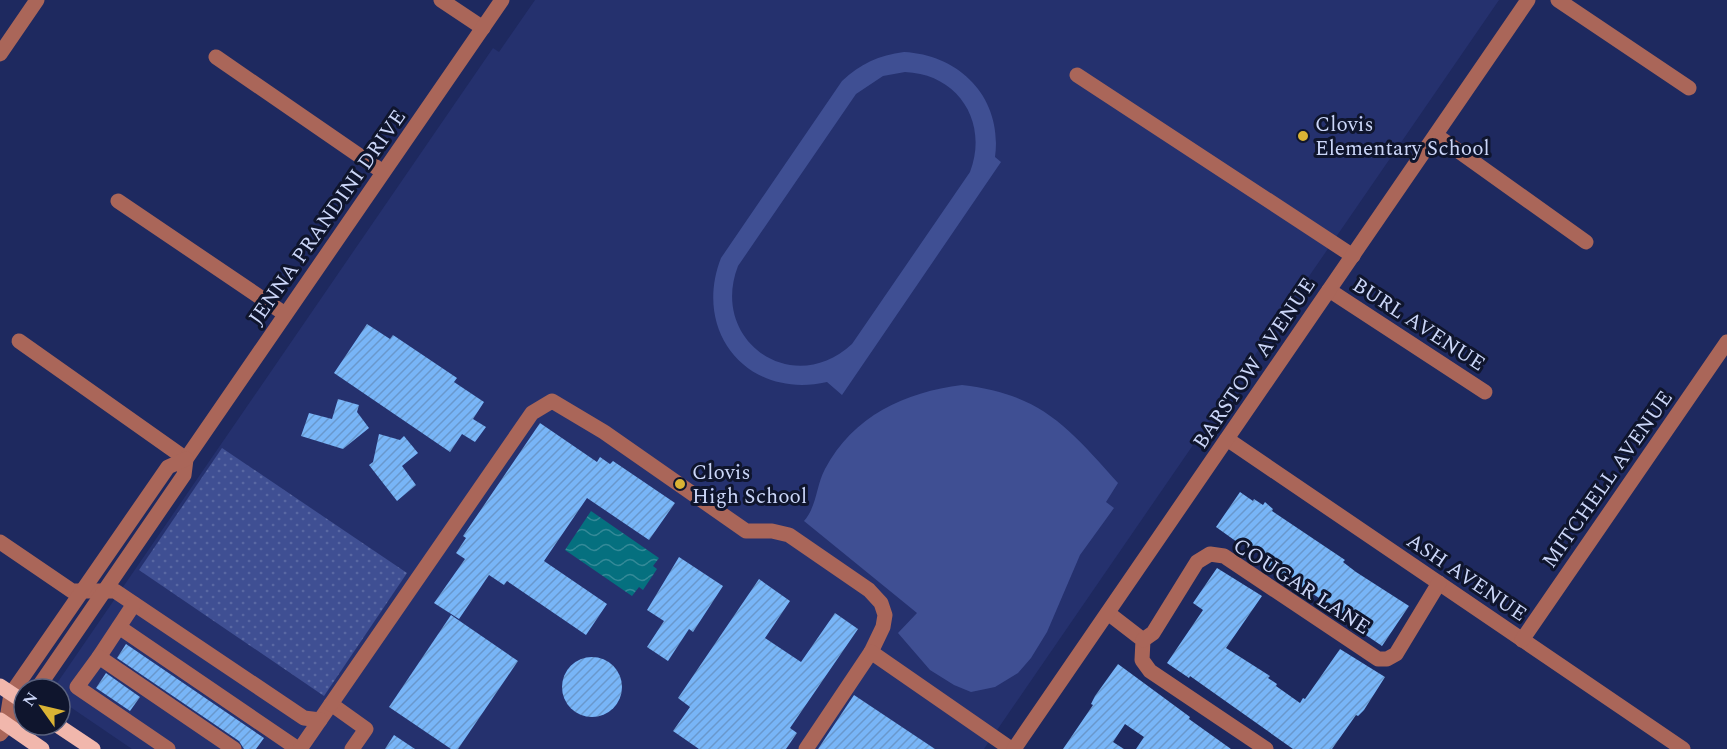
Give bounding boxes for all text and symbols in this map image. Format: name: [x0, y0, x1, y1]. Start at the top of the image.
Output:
street label: JENNA PRANDINI DRIVE: [241, 103, 415, 332]
place label: Clovis Elementary School: [1315, 109, 1490, 165]
marker: Clovis Elementary School: [1296, 129, 1310, 143]
street label: BURL AVENUE: [1346, 270, 1491, 380]
street label: BARSTOW AVENUE: [1185, 271, 1324, 456]
street label: MITCHELL AVENUE: [1534, 384, 1681, 575]
place label: Clovis High School: [692, 457, 807, 513]
marker: Clovis High School: [673, 477, 687, 491]
street label: ASH AVENUE: [1400, 526, 1533, 630]
street label: COUGAR LANE: [1226, 530, 1377, 643]
north arrow: [12, 677, 72, 737]
text: N: [17, 687, 44, 711]

